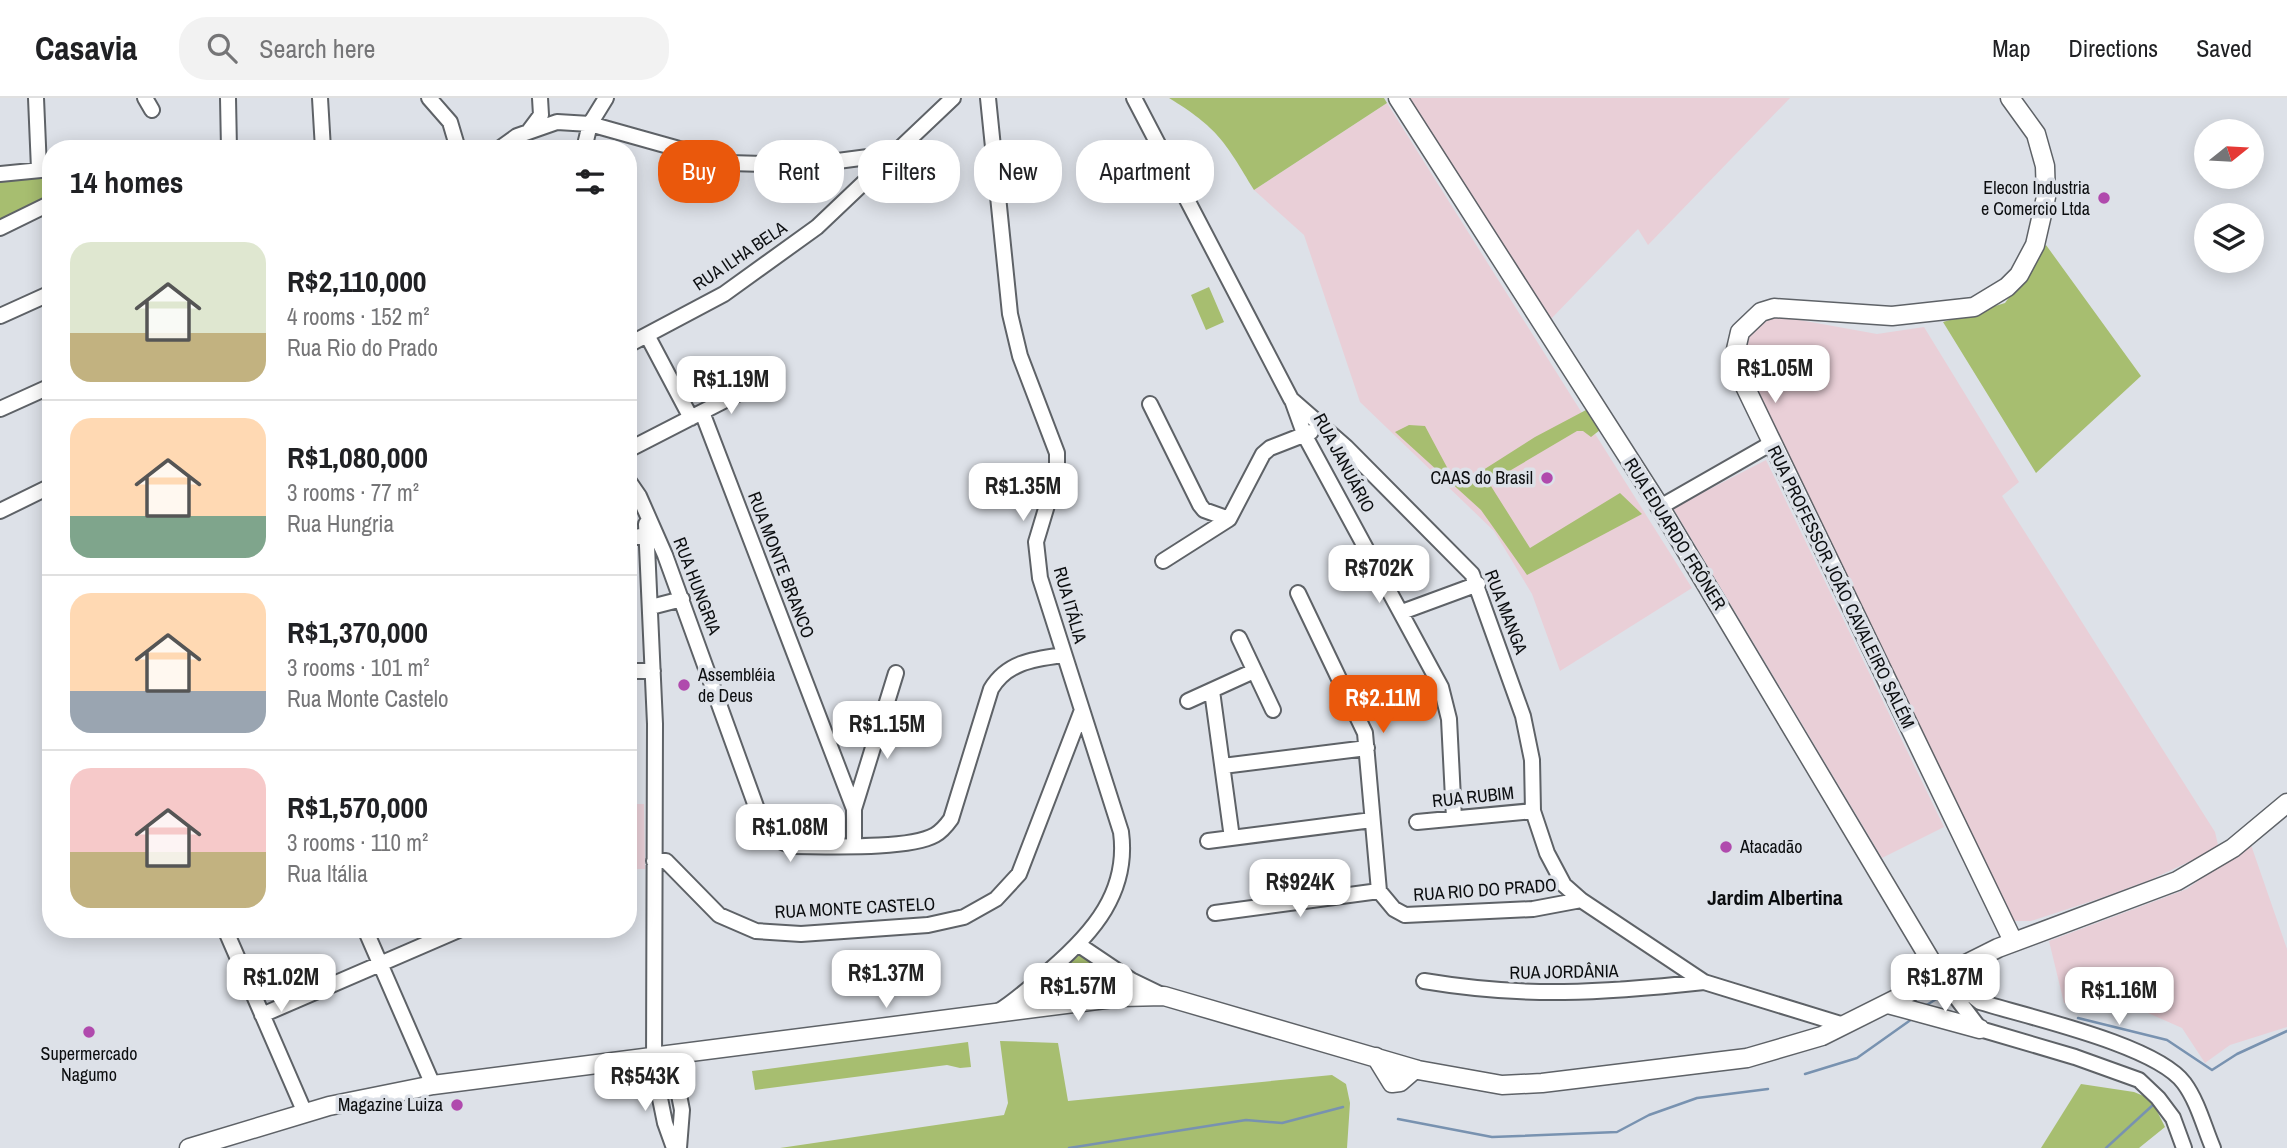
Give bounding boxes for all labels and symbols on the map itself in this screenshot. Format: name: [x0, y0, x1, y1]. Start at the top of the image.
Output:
north arrow: [2194, 119, 2264, 189]
place label: Elecon Industria e Comercio Ltda: [1981, 175, 2090, 221]
marker: Elecon Industria e Comercio Ltda: [2096, 190, 2112, 206]
street label: RUA ILHA BELA: [688, 215, 792, 296]
pin: R$1.05M: [1710, 345, 1840, 405]
pin: R$1.19M: [666, 356, 796, 416]
street label: RUA JANUÁRIO: [1308, 409, 1381, 517]
street label: RUA PROFESSOR JOÃO CAVALEIRO SALÉM: [1762, 441, 1921, 732]
street label: RUA EDUARDO FRÔNER: [1619, 453, 1732, 615]
pin: R$1.35M: [958, 464, 1088, 523]
place label: CAAS do Brasil: [1430, 465, 1533, 490]
marker: CAAS do Brasil: [1539, 470, 1555, 486]
street label: RUA MONTE BRANCO: [742, 488, 821, 642]
street label: RUA HUNGRIA: [667, 533, 728, 638]
pin: R$702K: [1322, 546, 1436, 605]
street label: RUA ITÁLIA: [1048, 564, 1093, 646]
street label: RUA MANGA: [1479, 566, 1534, 658]
place label: Assembléia de Deus: [697, 662, 775, 708]
pin: R$2.11M: [1318, 676, 1448, 735]
marker: Assembléia de Deus: [676, 677, 692, 693]
pin: R$1.15M: [822, 702, 952, 761]
street label: RUA RUBIM: [1431, 780, 1515, 813]
pin: R$1.08M: [725, 804, 855, 864]
place label: Atacadão: [1739, 834, 1802, 859]
marker: Atacadão: [1718, 839, 1734, 855]
pin: R$924K: [1243, 860, 1357, 919]
street label: RUA RIO DO PRADO: [1413, 872, 1557, 907]
district label: Jardim Albertina: [1707, 883, 1843, 912]
street label: RUA MONTE CASTELO: [774, 891, 936, 924]
pin: R$1.37M: [821, 950, 951, 1010]
pin: R$1.02M: [216, 954, 346, 1014]
pin: R$1.87M: [1880, 954, 2010, 1014]
street label: RUA JORDÂNIA: [1509, 958, 1619, 985]
pin: R$1.57M: [1013, 964, 1143, 1023]
pin: R$1.16M: [2054, 968, 2184, 1027]
marker: Supermercado Nagumo: [81, 1024, 97, 1040]
place label: Supermercado Nagumo: [41, 1041, 137, 1087]
pin: R$543K: [588, 1054, 702, 1113]
place label: Magazine Luiza: [338, 1092, 443, 1117]
marker: Magazine Luiza: [449, 1097, 465, 1113]

